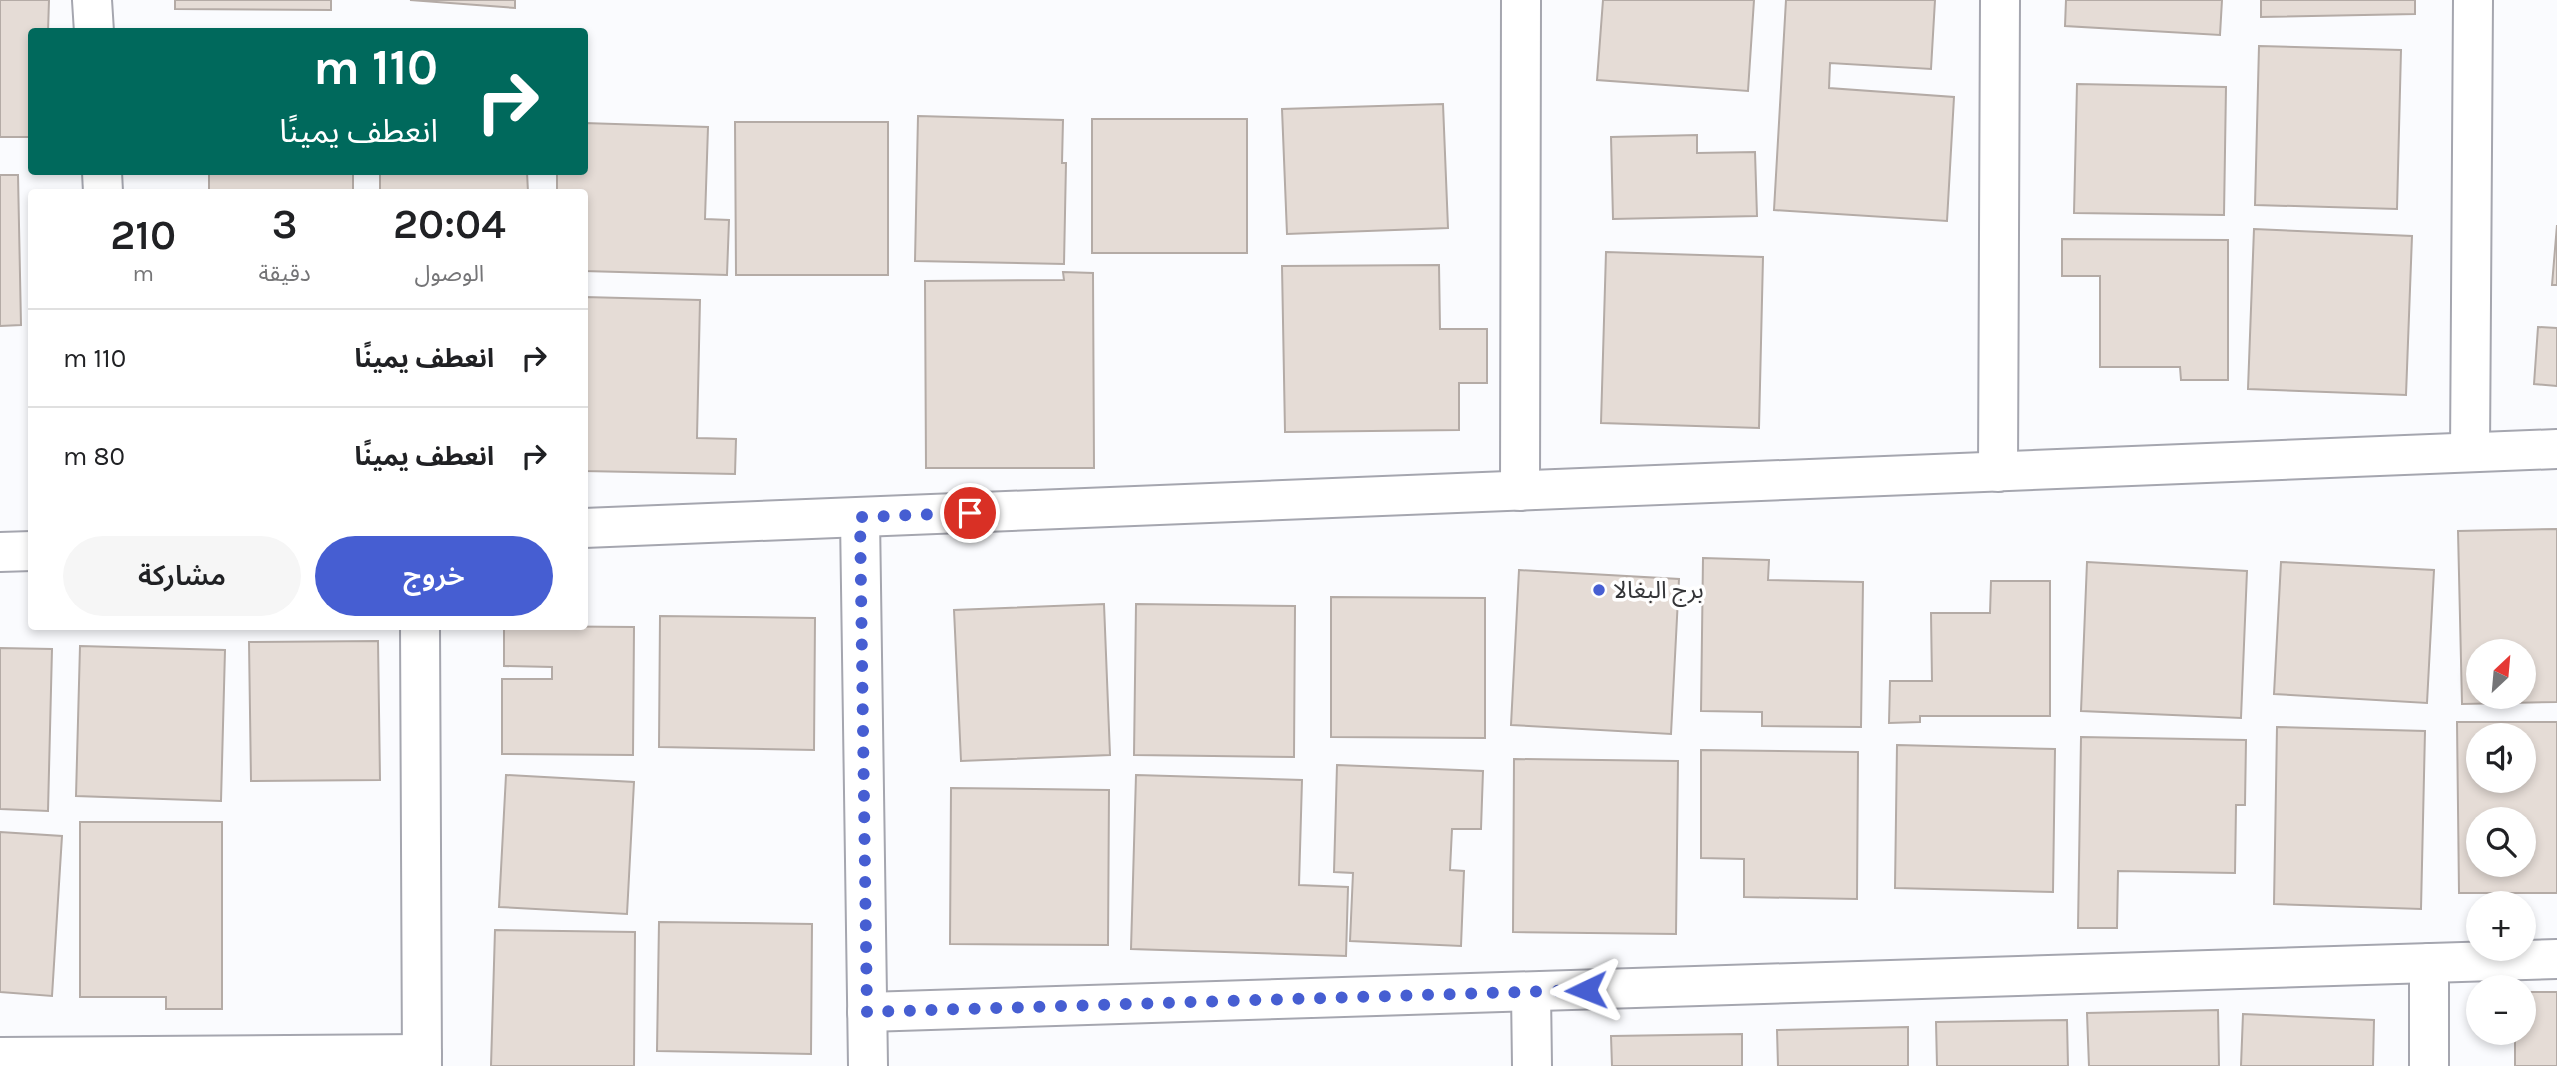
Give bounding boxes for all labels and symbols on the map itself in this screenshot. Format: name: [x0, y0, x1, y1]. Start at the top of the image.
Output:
pin: [940, 483, 1000, 543]
place label: برج البغالا: [1613, 576, 1704, 607]
marker: برج البغالا: [1591, 582, 1607, 598]
north arrow: [2466, 639, 2536, 709]
position arrow: [1549, 953, 1623, 1027]

